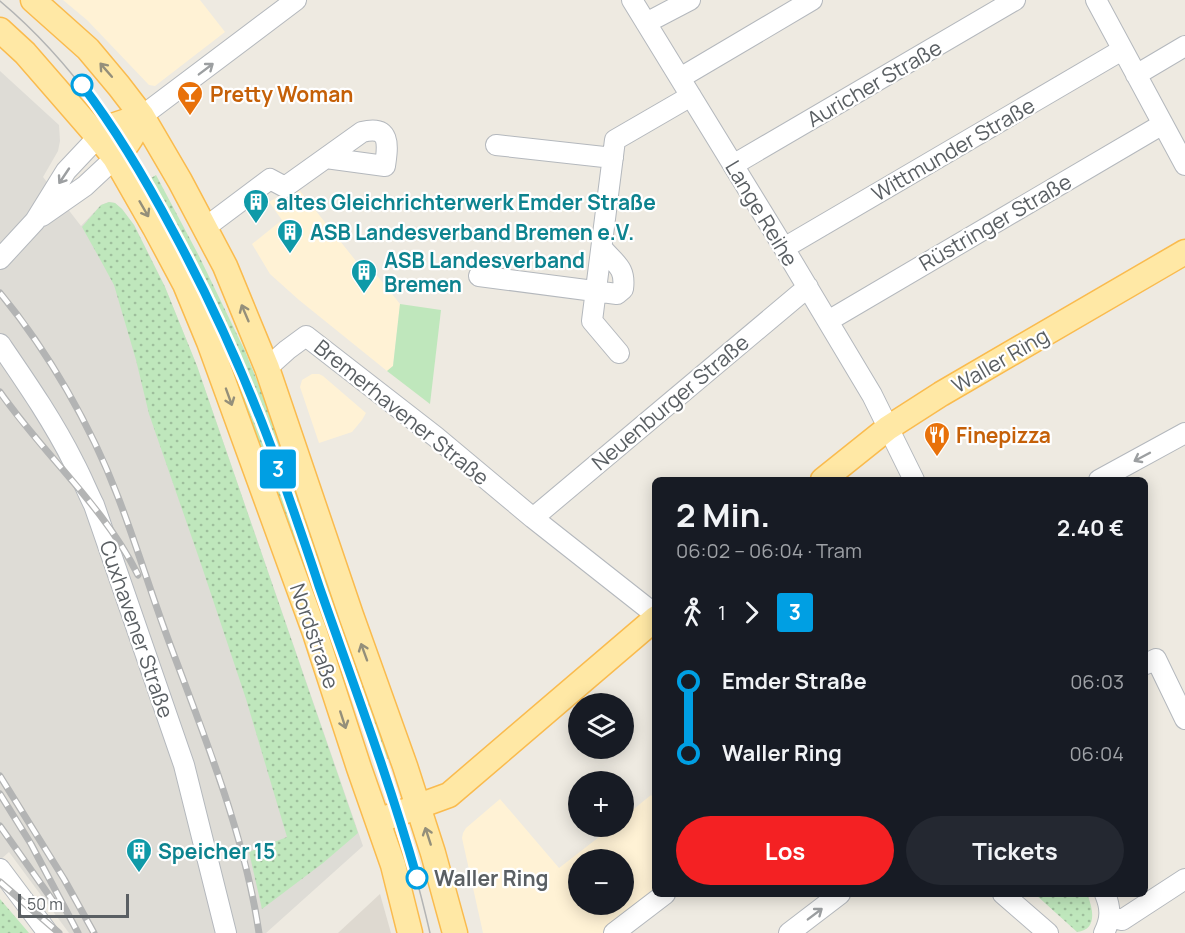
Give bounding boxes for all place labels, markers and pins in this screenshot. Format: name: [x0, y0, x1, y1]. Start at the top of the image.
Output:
unlabelled marker: [71, 74, 93, 96]
bar icon: Pretty Woman: [175, 79, 205, 117]
place label: Pretty Woman: [210, 80, 353, 108]
building icon: altes Gleichrichterwerk Emder Straße: [241, 187, 271, 225]
place label: altes Gleichrichterwerk Emder Straße: [276, 188, 656, 216]
building icon: ASB Landesverband Bremen e.V.: [275, 217, 305, 255]
place label: ASB Landesverband Bremen e.V.: [310, 218, 634, 246]
place label: ASB Landesverband Bremen: [384, 246, 585, 298]
building icon: ASB Landesverband Bremen: [349, 257, 379, 295]
restaurant icon: Finepizza: [922, 420, 952, 458]
place label: Finepizza: [956, 421, 1051, 449]
building icon: Speicher 15: [124, 836, 154, 874]
place label: Speicher 15: [158, 837, 275, 865]
place label: Waller Ring: [434, 864, 548, 892]
marker: Waller Ring: [406, 867, 428, 889]

